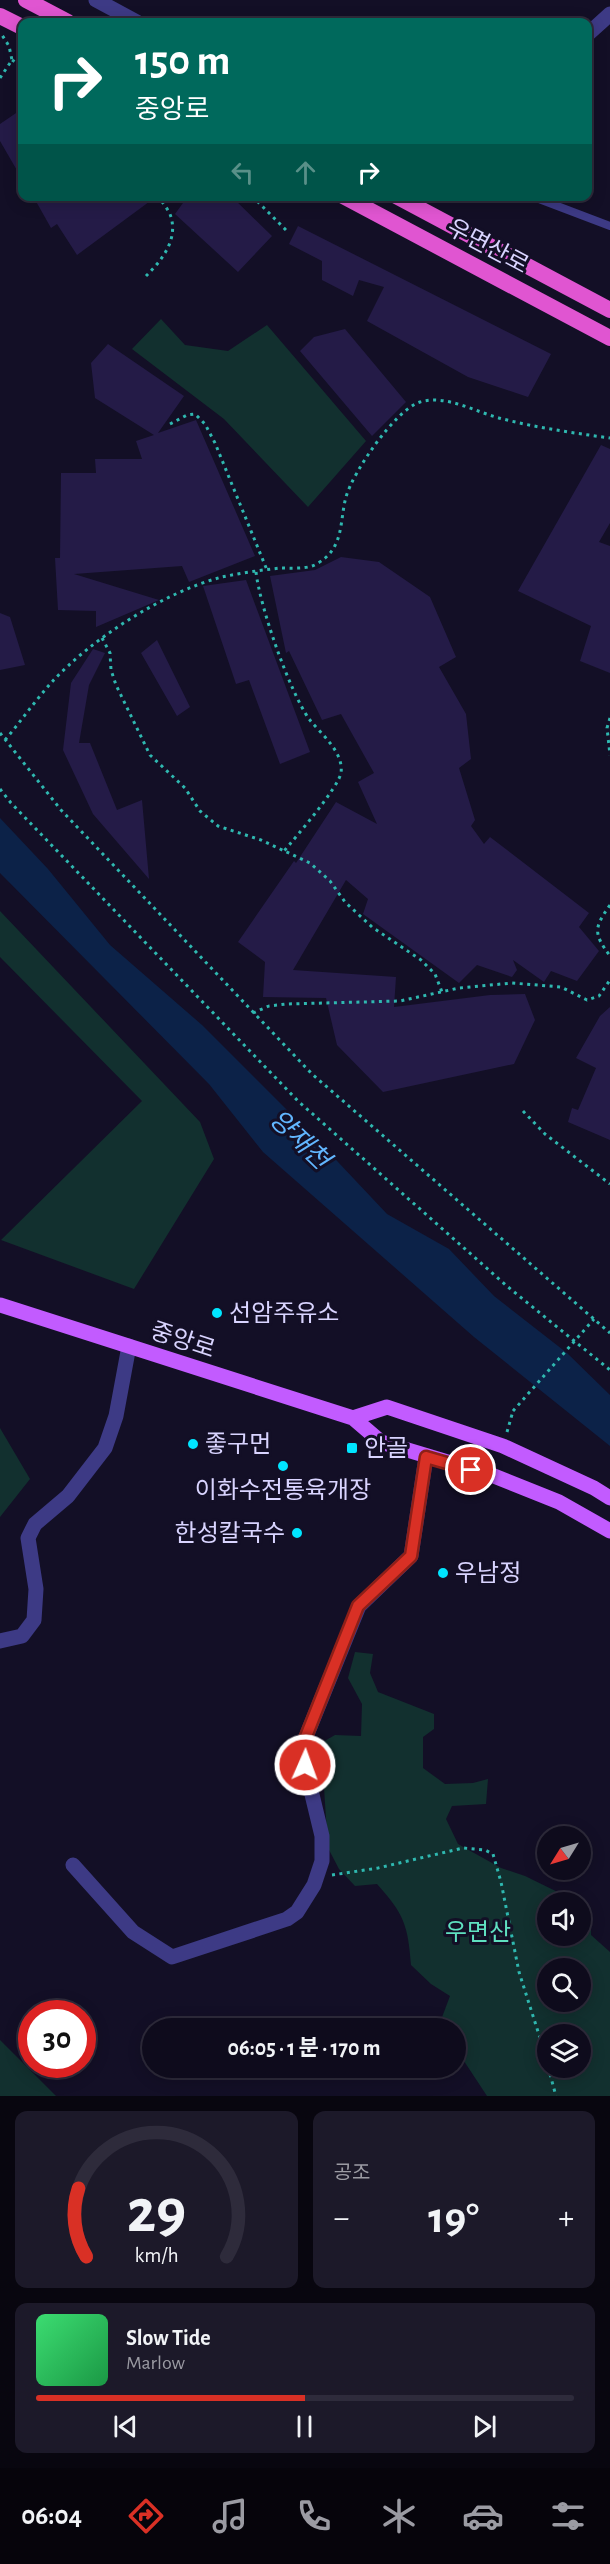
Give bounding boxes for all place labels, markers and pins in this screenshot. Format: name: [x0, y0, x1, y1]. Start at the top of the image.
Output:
place label: 선암주유소: [229, 1301, 339, 1326]
marker: 선암주유소: [210, 1306, 224, 1320]
place label: 좋구먼: [205, 1432, 271, 1457]
place label: 안골: [364, 1436, 408, 1461]
marker: 좋구먼: [186, 1437, 200, 1451]
marker: 안골: [345, 1441, 359, 1455]
pin: [445, 1444, 496, 1495]
marker: 이화수전통육개장: [276, 1459, 290, 1473]
place label: 이화수전통육개장: [195, 1477, 371, 1503]
place label: 한성칼국수: [175, 1521, 285, 1546]
marker: 한성칼국수: [290, 1526, 304, 1540]
place label: 우남정: [455, 1561, 521, 1586]
marker: 우남정: [436, 1566, 450, 1580]

